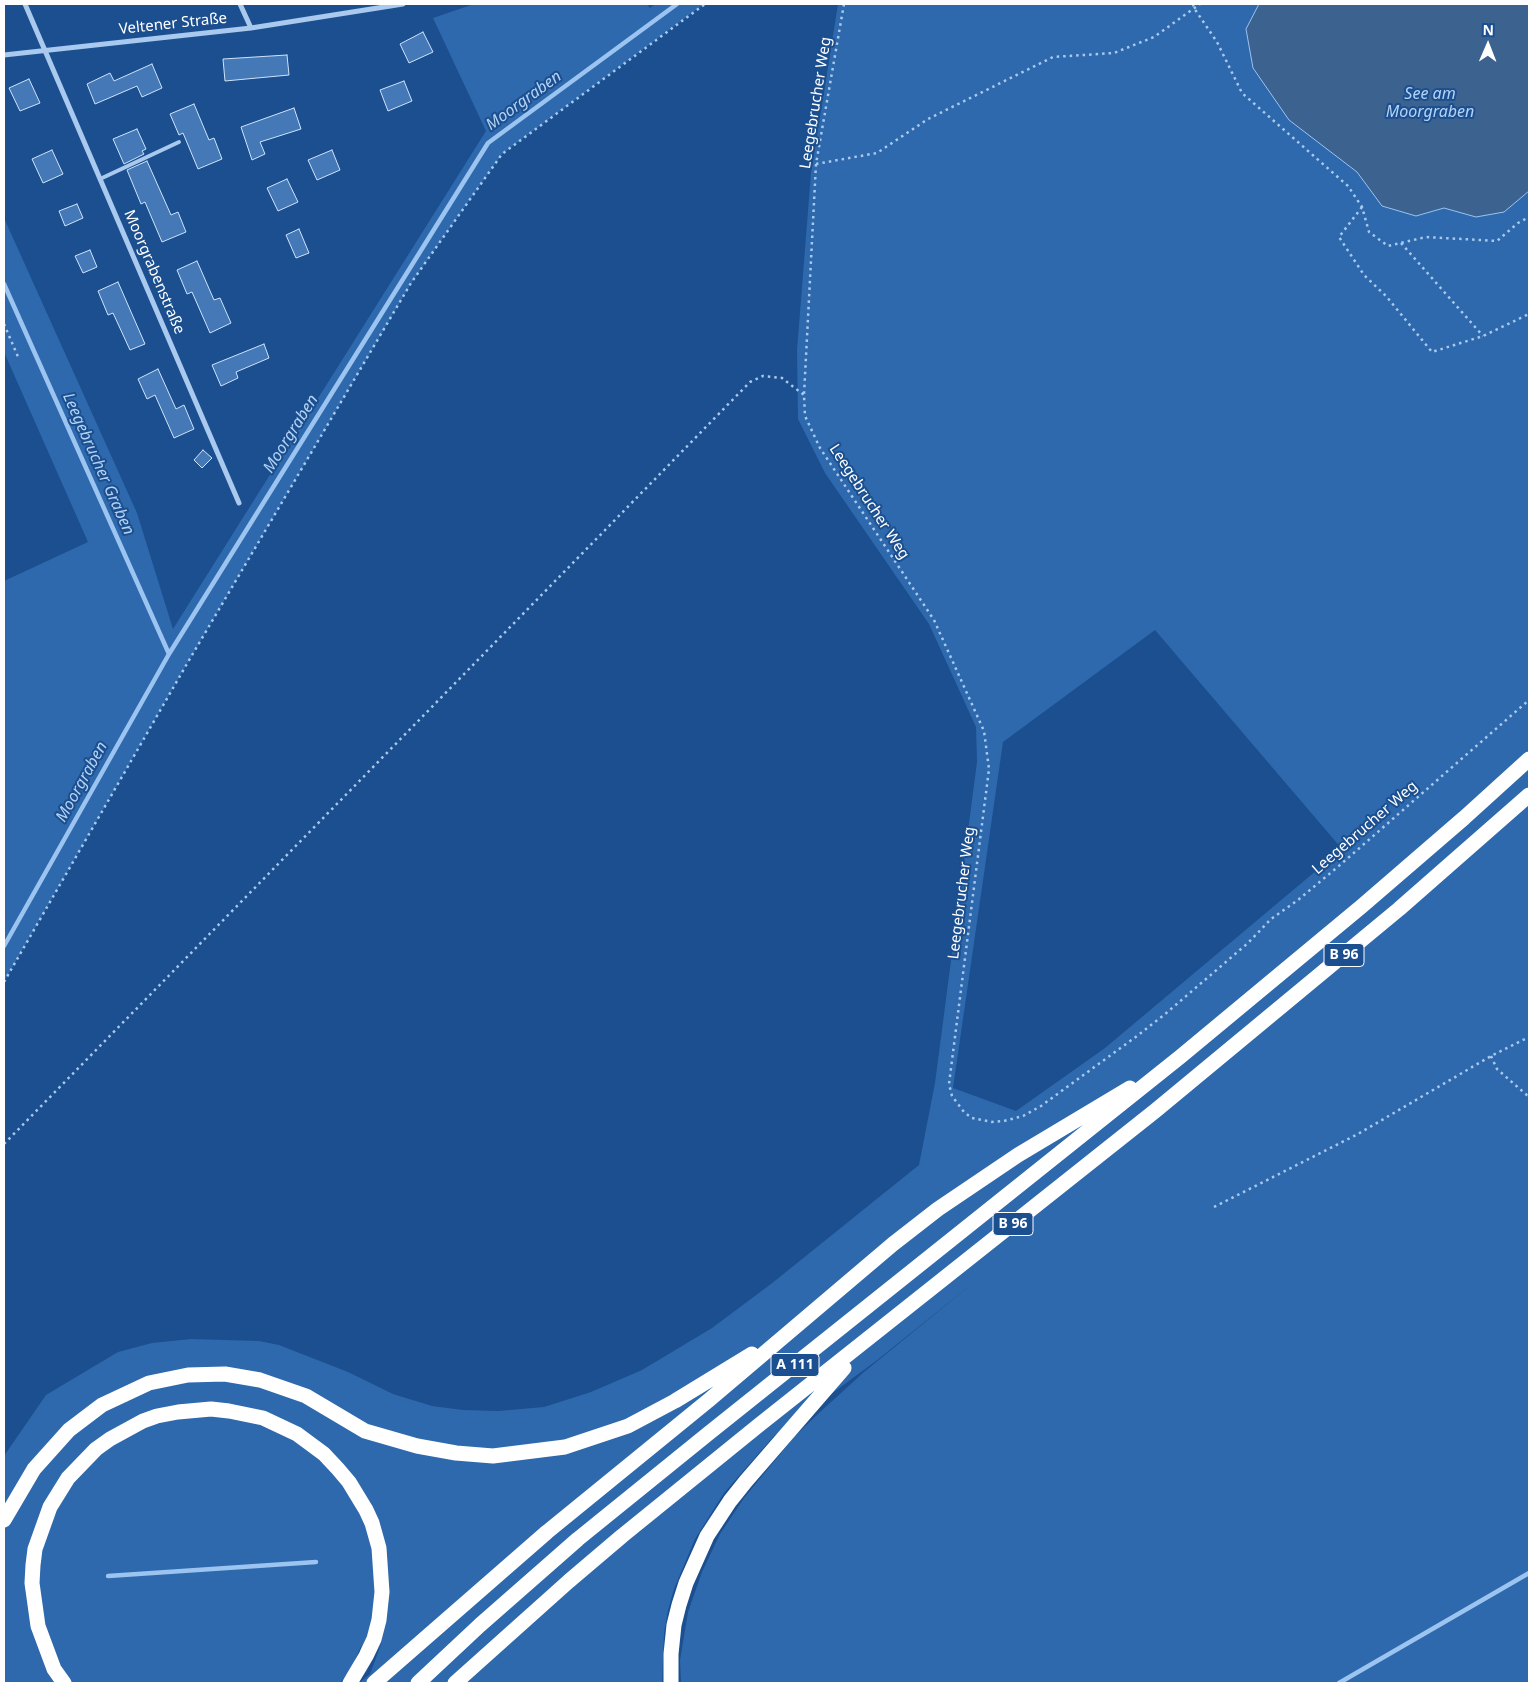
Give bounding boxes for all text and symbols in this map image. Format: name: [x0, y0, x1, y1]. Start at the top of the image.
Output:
street label: Veltener Straße: [118, 9, 228, 39]
north arrow: [1463, 20, 1513, 70]
text: N: [1482, 20, 1494, 39]
street label: Leegebrucher Weg: [797, 36, 835, 170]
water label: Moorgraben: [483, 67, 565, 135]
water label: See am Moorgraben: [1386, 84, 1474, 122]
street label: Moorgrabenstraße: [120, 207, 188, 337]
water label: Leegebrucher Graben: [58, 390, 138, 538]
water label: Moorgraben: [259, 391, 323, 477]
street label: Leegebrucher Weg: [825, 441, 913, 563]
water label: Moorgraben: [52, 739, 112, 825]
street label: Leegebrucher Weg: [1309, 777, 1421, 879]
street label: Leegebrucher Weg: [945, 826, 979, 960]
road number: B 96: [1324, 944, 1364, 966]
road number: B 96: [993, 1212, 1033, 1236]
road number: A 111: [771, 1354, 819, 1376]

